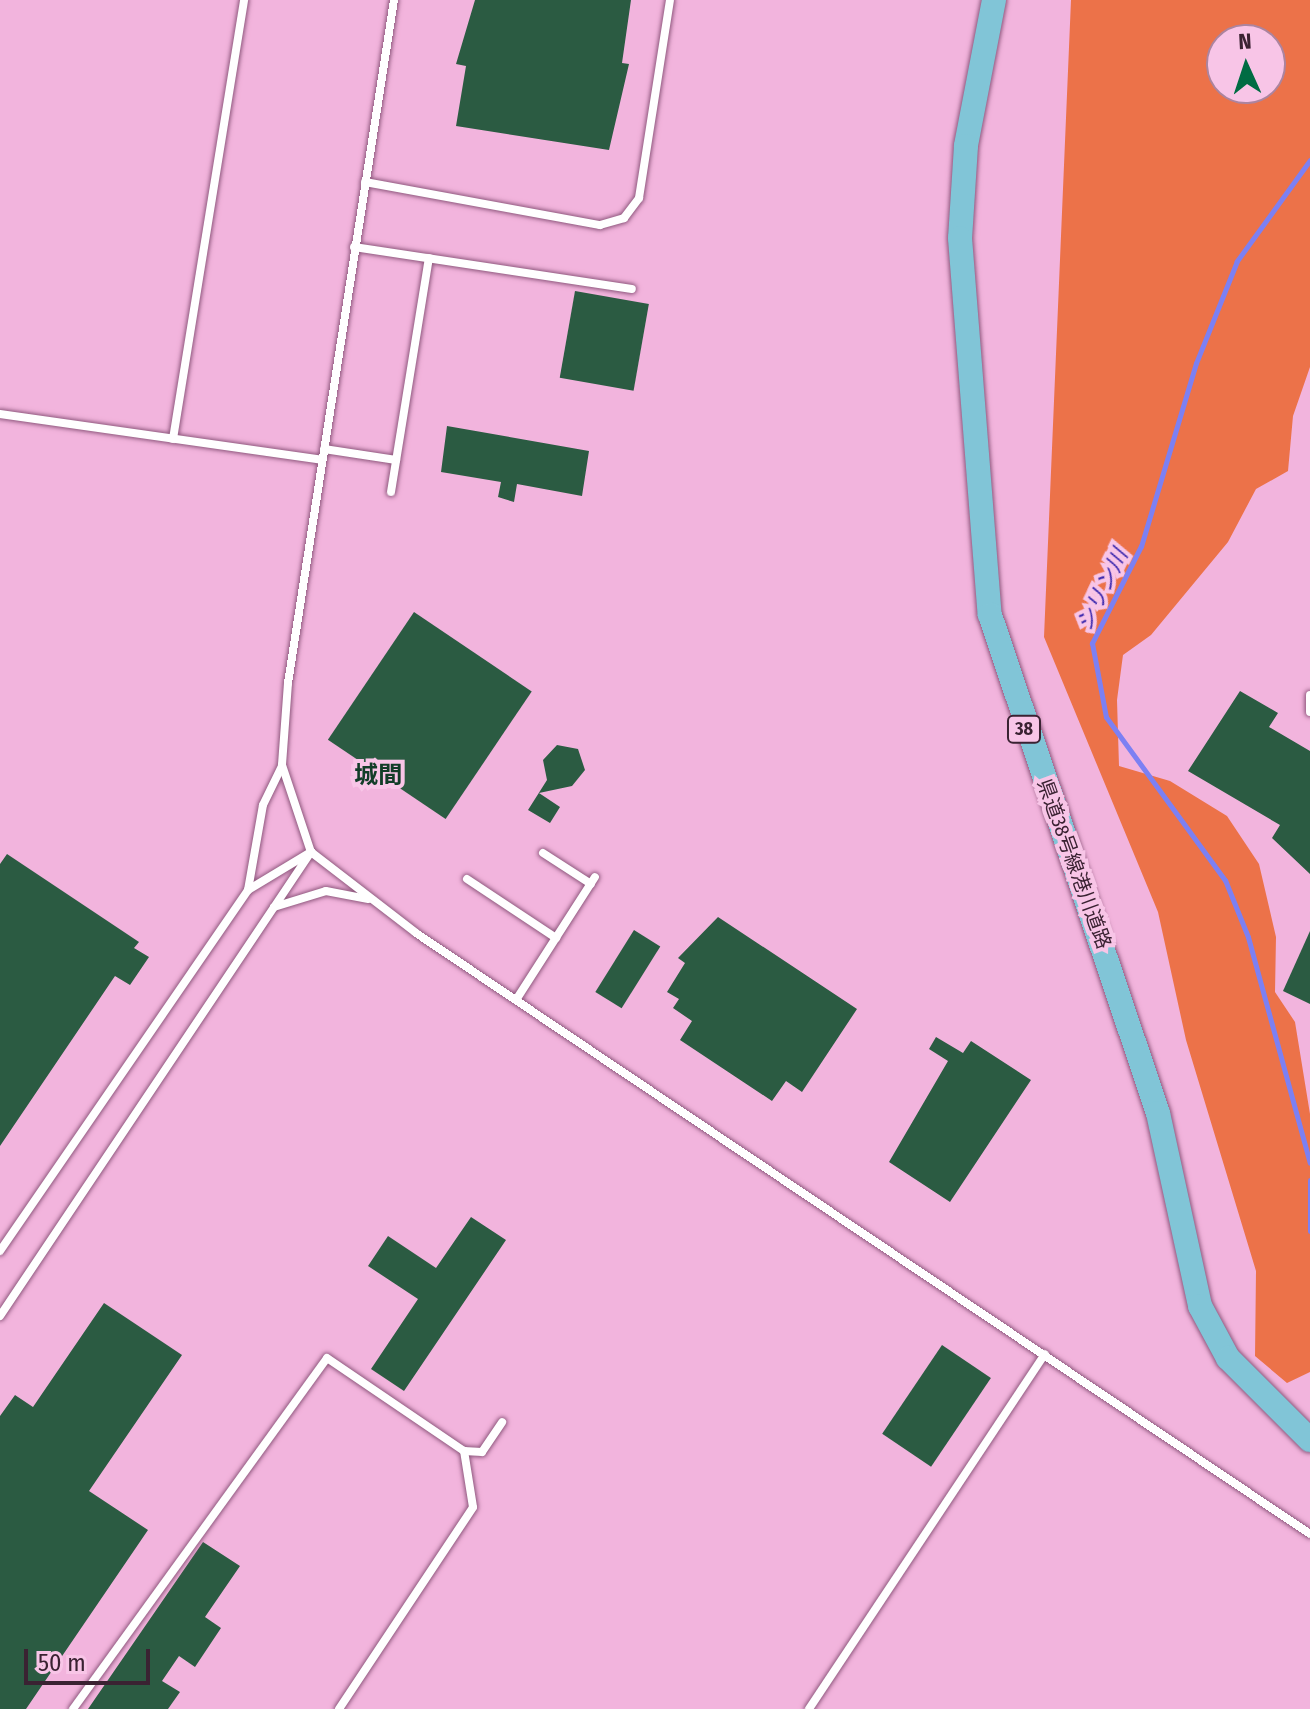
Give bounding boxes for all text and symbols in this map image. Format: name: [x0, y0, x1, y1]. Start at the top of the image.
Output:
north arrow: [1206, 24, 1286, 104]
text: N: [1238, 28, 1252, 55]
water label: シリン川: [1071, 545, 1133, 635]
road number: 38: [1006, 715, 1042, 743]
district label: 城間: [354, 762, 402, 790]
street label: 県道38号線港川道路: [1032, 776, 1116, 952]
scale bar: [28, 1633, 154, 1683]
text: 50 m: [38, 1649, 86, 1677]

